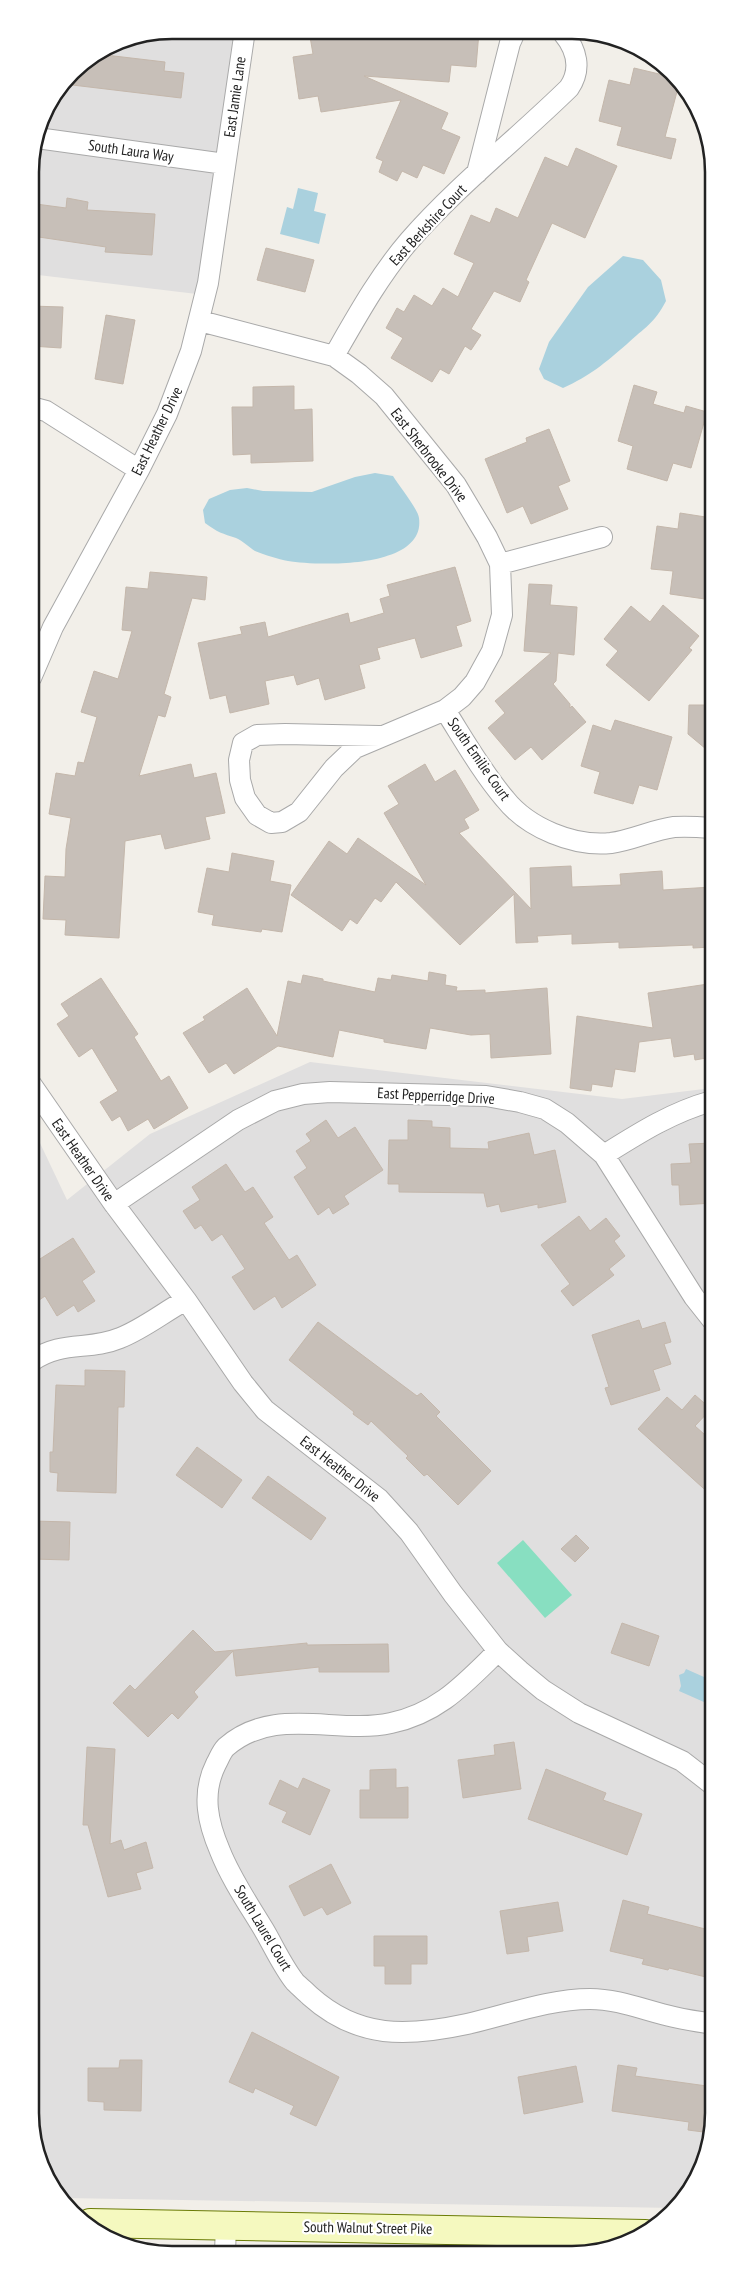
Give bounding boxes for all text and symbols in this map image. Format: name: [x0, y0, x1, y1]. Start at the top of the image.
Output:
street label: East Jamie Lane: [219, 55, 250, 139]
street label: South Laura Way: [87, 135, 175, 166]
street label: East Berkshire Court: [385, 180, 470, 269]
street label: East Heather Drive: [127, 383, 186, 478]
street label: East Sherbrooke Drive: [387, 404, 472, 505]
street label: South Emilie Court: [444, 714, 515, 804]
street label: East Pepperridge Drive: [377, 1083, 495, 1108]
street label: East Heather Drive: [48, 1115, 119, 1205]
street label: East Heather Drive: [296, 1431, 384, 1506]
street label: South Laurel Court: [230, 1881, 297, 1974]
street label: South Walnut Street Pike: [304, 2217, 432, 2238]

